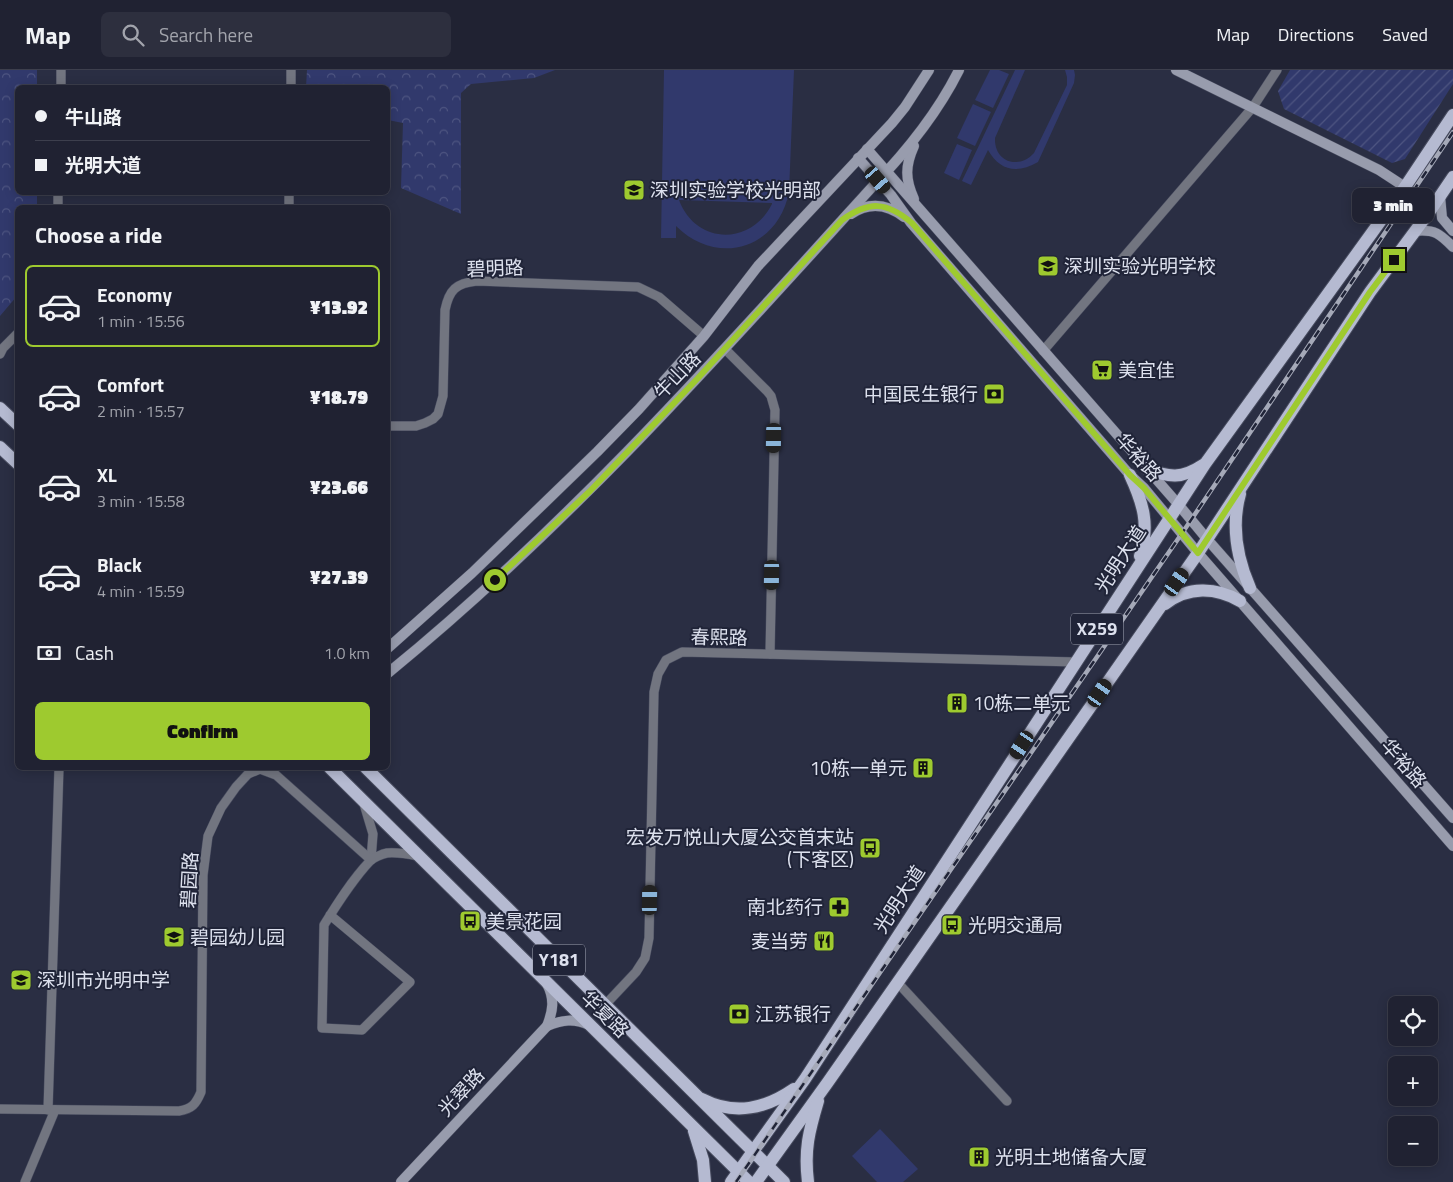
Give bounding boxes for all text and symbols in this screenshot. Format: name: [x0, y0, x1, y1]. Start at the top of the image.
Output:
search box: [101, 12, 451, 57]
text: Map: [25, 17, 71, 53]
text: Search here: [159, 20, 253, 49]
icon: search: [119, 21, 147, 49]
text: Map: [1216, 21, 1250, 48]
text: Directions: [1278, 21, 1354, 48]
text: Saved: [1382, 21, 1428, 48]
text: 牛山路: [65, 102, 122, 131]
text: 光明大道: [65, 150, 141, 179]
car: [862, 164, 893, 196]
place label: 深圳实验学校光明部: [650, 175, 821, 204]
school or university icon: 深圳实验学校光明部: [622, 178, 646, 202]
callout: 3 min: [1353, 188, 1435, 222]
text: 3 min: [1373, 193, 1413, 217]
text: Choose a ride: [35, 218, 162, 252]
route end: [1383, 249, 1405, 271]
place label: 深圳实验光明学校: [1064, 251, 1216, 280]
street label: 碧明路: [466, 252, 524, 283]
school or university icon: 深圳实验光明学校: [1036, 254, 1060, 278]
text: Economy: [97, 280, 172, 309]
icon: car: [37, 284, 82, 329]
text: ¥13.92: [310, 292, 368, 321]
text: 1 min · 15:56: [97, 309, 185, 333]
street label: 牛山路: [646, 344, 707, 405]
place label: 美宜佳: [1118, 355, 1175, 384]
supermarket icon: 美宜佳: [1090, 358, 1114, 382]
text: Comfort: [97, 370, 164, 399]
icon: car: [37, 374, 82, 419]
place label: 中国民生银行: [864, 379, 978, 408]
text: ¥18.79: [310, 382, 368, 411]
bank icon: 中国民生银行: [982, 382, 1006, 406]
text: 2 min · 15:57: [97, 399, 185, 423]
car: [766, 423, 781, 453]
street label: 华裕路: [1110, 426, 1169, 488]
text: XL: [97, 460, 117, 489]
icon: car: [37, 464, 82, 509]
text: ¥23.66: [310, 472, 368, 501]
text: 3 min · 15:58: [97, 489, 185, 513]
street label: 光明大道: [1087, 519, 1152, 599]
text: Black: [97, 550, 142, 579]
icon: car: [37, 554, 82, 599]
car: [764, 560, 779, 590]
text: ¥27.39: [310, 562, 368, 591]
car: [1162, 565, 1191, 599]
route start: [484, 569, 506, 591]
text: 4 min · 15:59: [97, 579, 185, 603]
road number: X259: [1071, 614, 1123, 644]
street label: 春熙路: [690, 622, 748, 651]
text: Cash: [75, 638, 114, 667]
icon: cash: [35, 639, 63, 667]
text: 1.0 km: [324, 641, 370, 665]
car: [1085, 676, 1114, 710]
place label: 10栋二单元: [973, 688, 1070, 717]
building icon: 10栋二单元: [945, 691, 969, 715]
button: Confirm: [35, 702, 370, 760]
car: [1007, 728, 1036, 762]
street label: 华裕路: [1375, 732, 1434, 794]
place label: 10栋一单元: [810, 753, 907, 782]
building icon: 10栋一单元: [911, 756, 935, 780]
place label: 宏发万悦山大厦公交首末站 (下客区): [626, 822, 854, 873]
bus stop icon: 宏发万悦山大厦公交首末站 (下客区): [858, 836, 882, 860]
street label: 碧园路: [173, 851, 204, 909]
street label: 光明大道: [866, 859, 931, 939]
car: [642, 885, 657, 915]
place label: 南北药行: [747, 892, 823, 921]
pharmacy icon: 南北药行: [827, 895, 851, 919]
place label: 美景花园: [486, 906, 562, 935]
bus stop icon: 美景花园: [458, 909, 482, 933]
place label: 光明交通局: [968, 910, 1063, 939]
bus stop icon: 光明交通局: [940, 913, 964, 937]
place label: 碧园幼儿园: [190, 922, 285, 951]
school or university icon: 碧园幼儿园: [162, 925, 186, 949]
place label: 麦当劳: [751, 926, 808, 955]
restaurant icon: 麦当劳: [812, 929, 836, 953]
road number: Y181: [533, 944, 585, 976]
place label: 深圳市光明中学: [37, 965, 170, 994]
school or university icon: 深圳市光明中学: [9, 968, 33, 992]
street label: 华夏路: [575, 983, 636, 1044]
map controls: [1388, 996, 1438, 1166]
button: locate: [1388, 996, 1438, 1046]
place label: 江苏银行: [755, 999, 831, 1028]
bank icon: 江苏银行: [727, 1002, 751, 1026]
button: +: [1388, 1056, 1438, 1106]
street label: 光翠路: [431, 1061, 491, 1122]
button: −: [1388, 1116, 1438, 1166]
place label: 光明土地储备大厦: [995, 1142, 1147, 1171]
building icon: 光明土地储备大厦: [967, 1145, 991, 1169]

